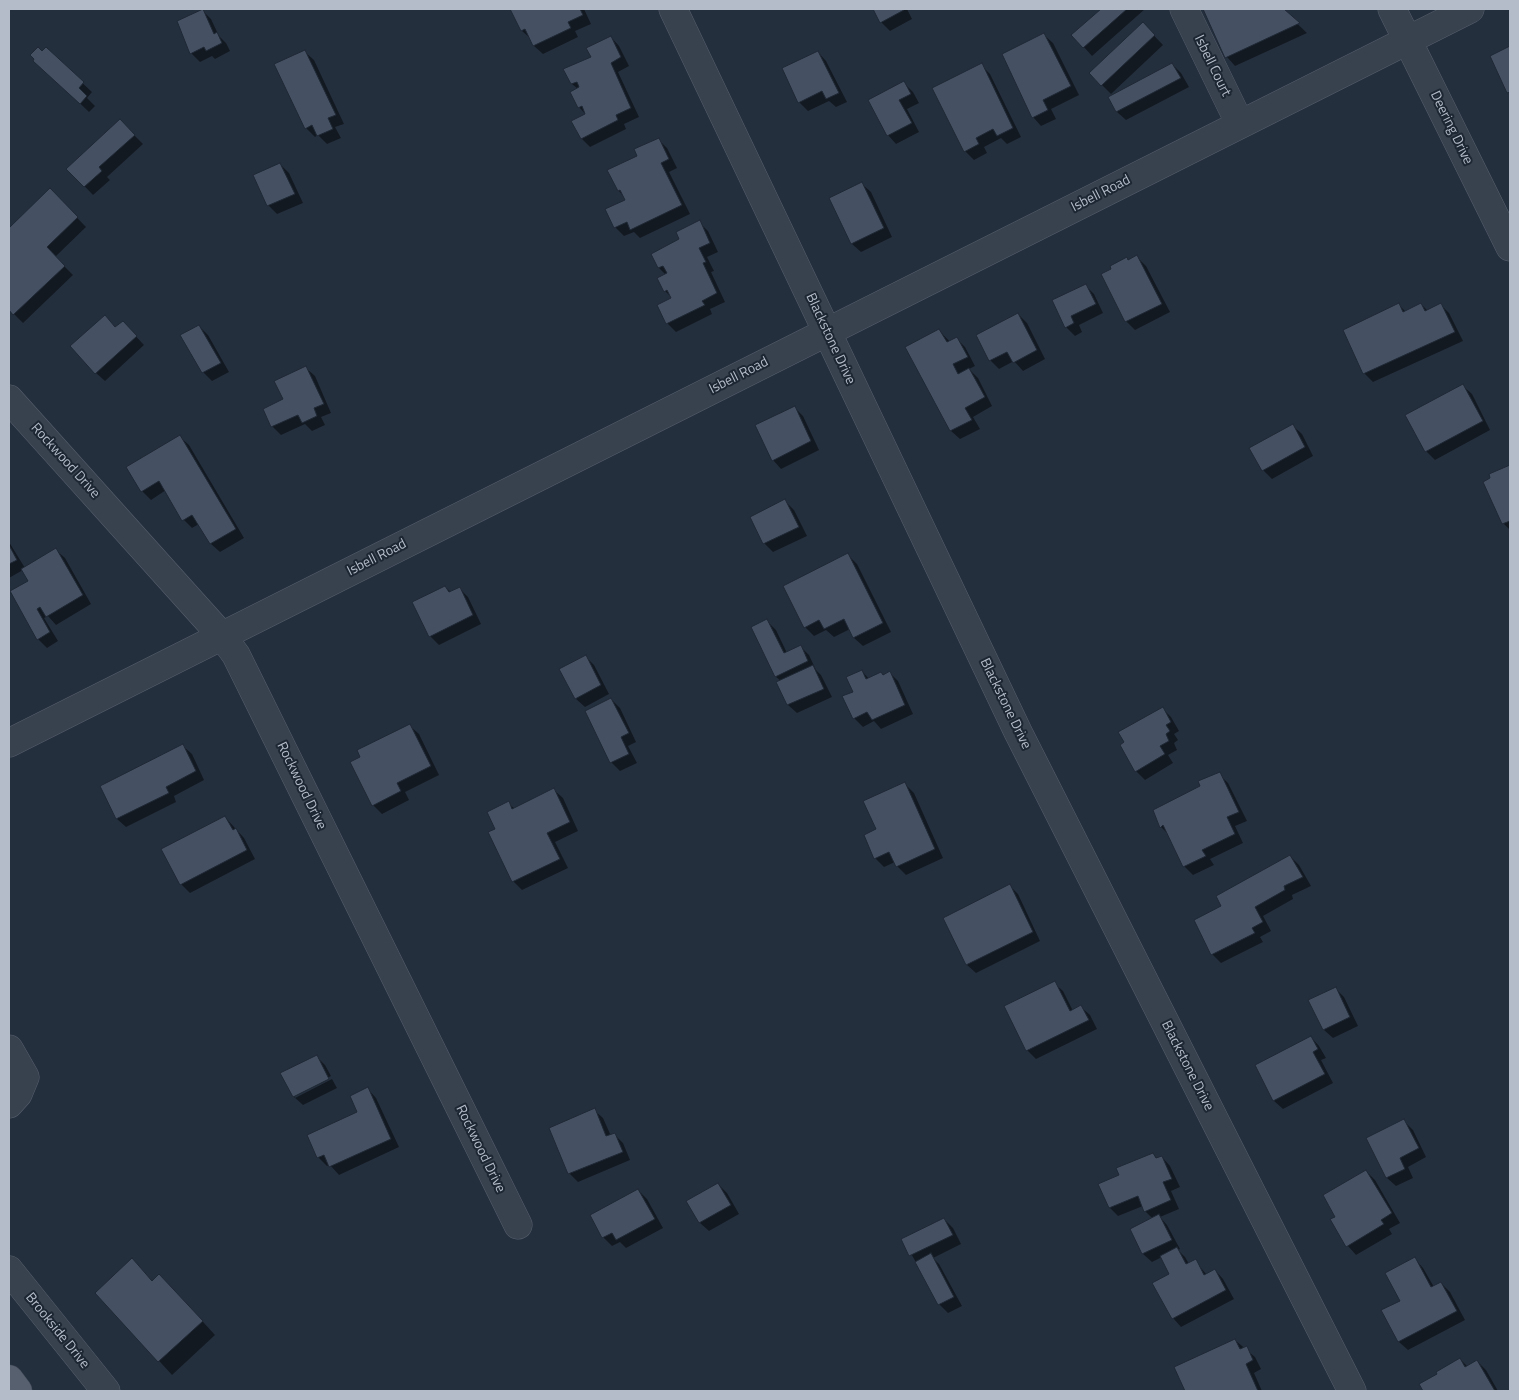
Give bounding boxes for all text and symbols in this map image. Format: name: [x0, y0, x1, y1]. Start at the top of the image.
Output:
street label: Isbell Court: [1190, 33, 1234, 99]
street label: Deering Drive: [1426, 89, 1476, 167]
street label: Isbell Road: [1069, 172, 1133, 216]
street label: Blackstone Drive: [802, 291, 858, 387]
street label: Isbell Road: [707, 354, 771, 398]
street label: Rockwood Drive: [27, 420, 103, 502]
street label: Isbell Road: [345, 536, 409, 580]
street label: Blackstone Drive: [976, 656, 1034, 752]
street label: Rockwood Drive: [273, 740, 329, 832]
street label: Blackstone Drive: [1157, 1018, 1217, 1114]
street label: Rockwood Drive: [452, 1103, 508, 1195]
street label: Brookside Drive: [21, 1290, 93, 1372]

